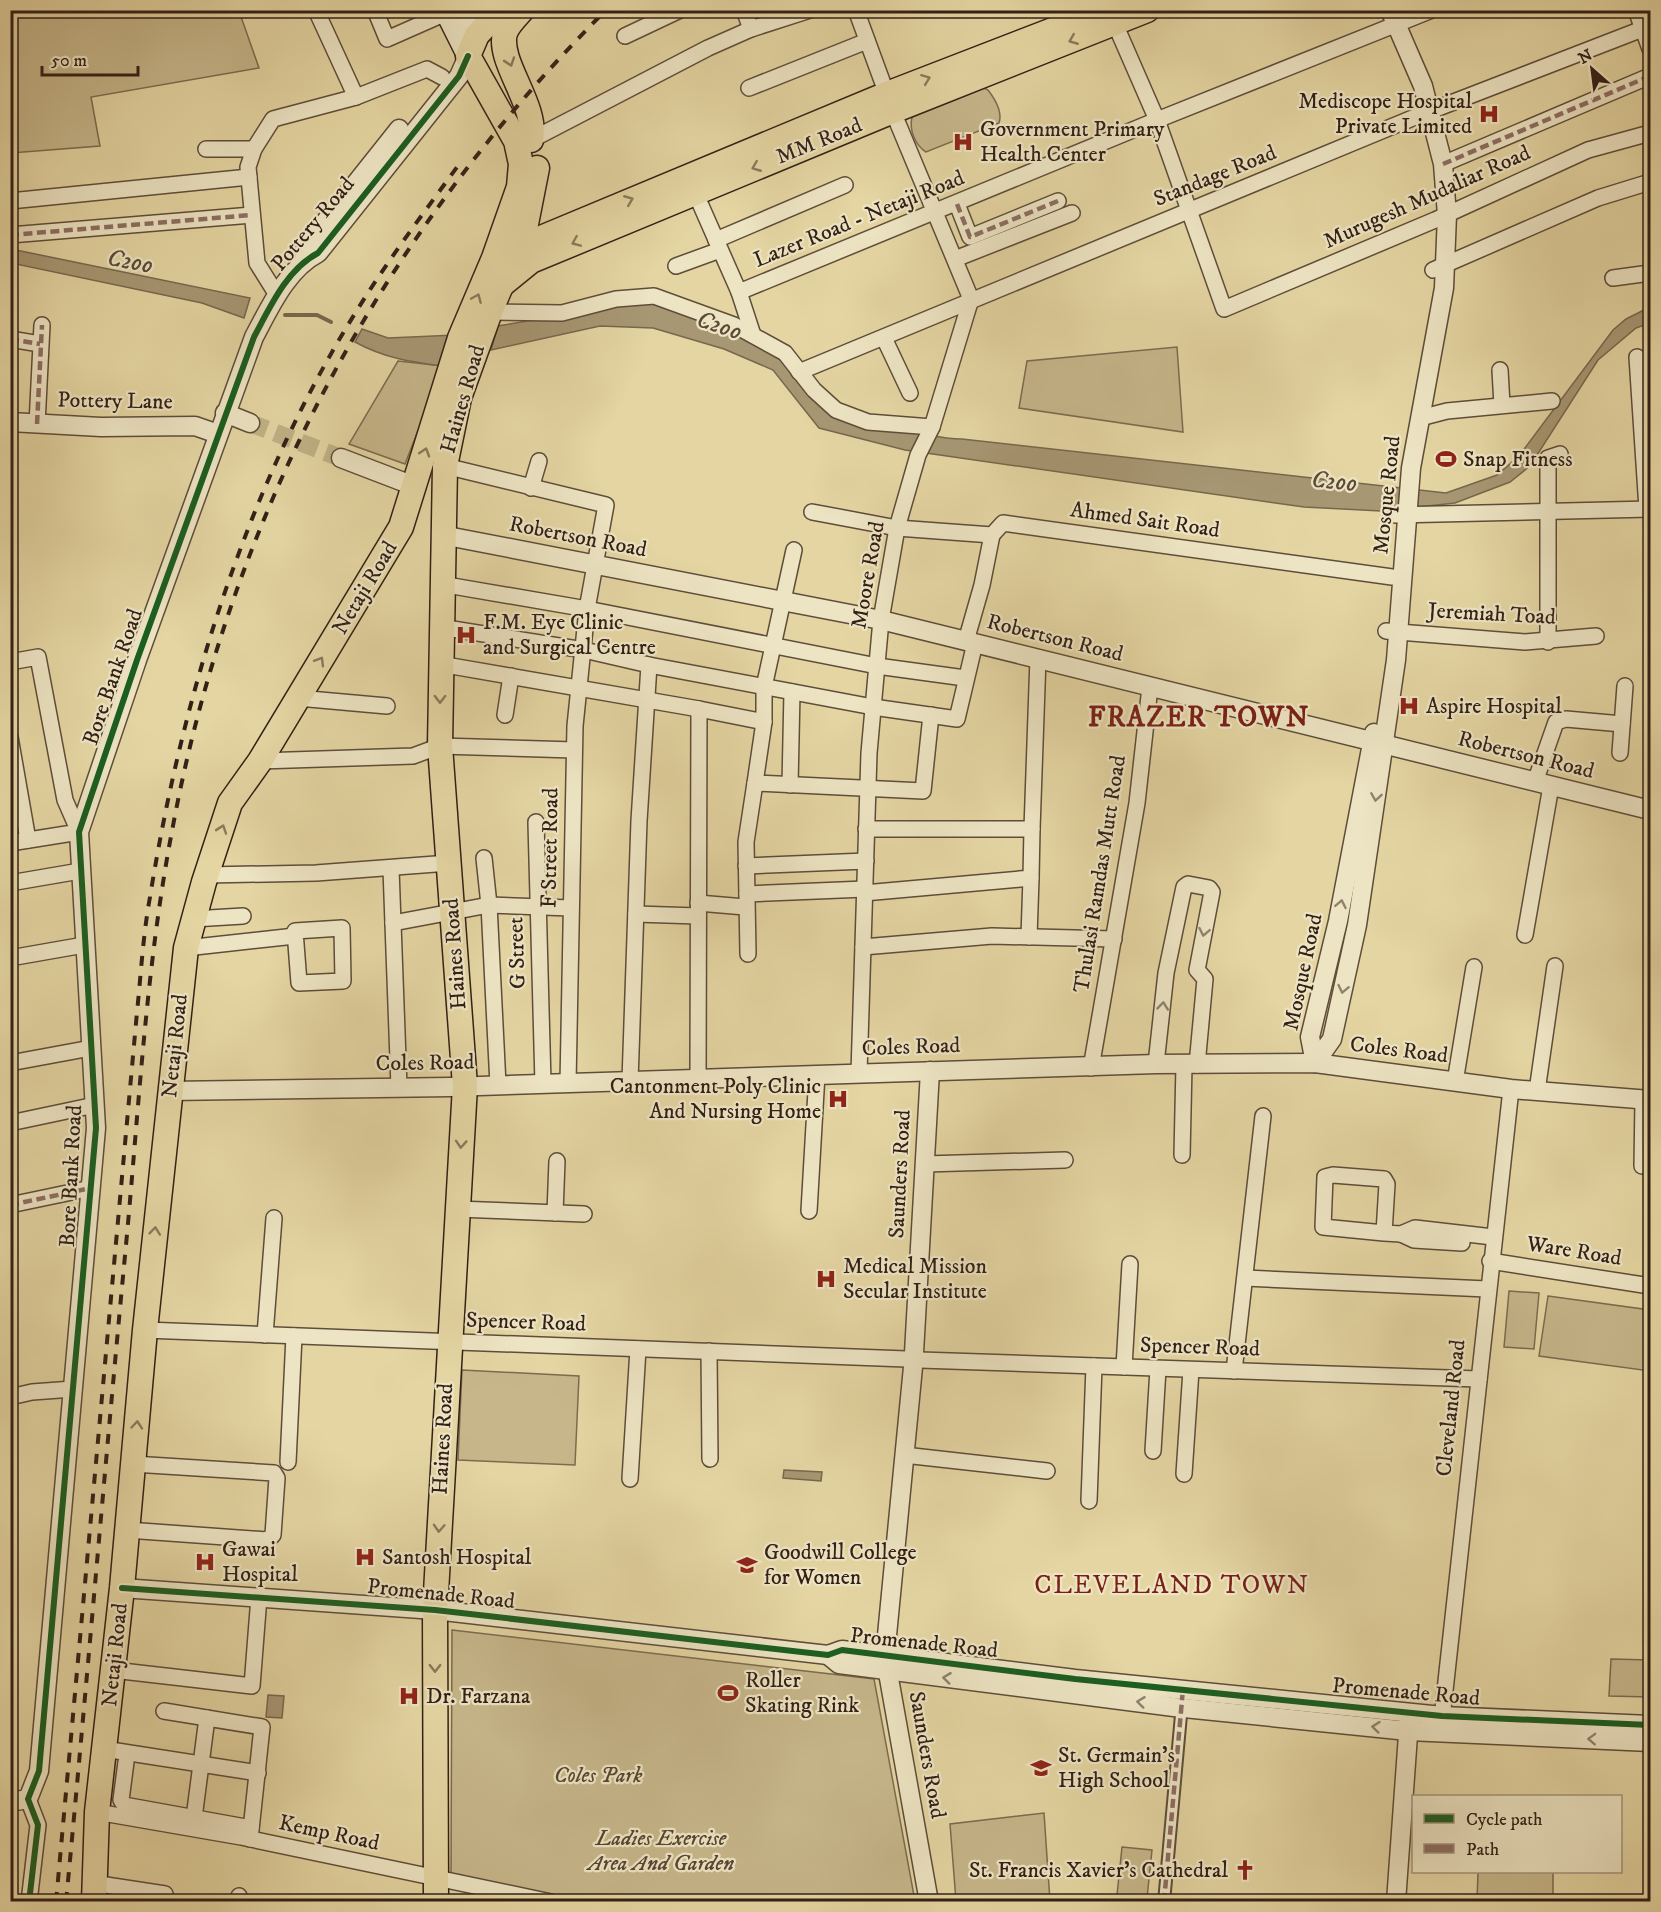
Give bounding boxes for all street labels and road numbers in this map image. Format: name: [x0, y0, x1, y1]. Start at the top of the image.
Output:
street label: MM Road: [772, 112, 866, 170]
street label: Standage Road: [1150, 139, 1280, 213]
street label: Murugesh Mudaliar Road: [1319, 139, 1535, 255]
street label: Lazer Road - Netaji Road: [750, 164, 968, 274]
street label: Pottery Road: [266, 171, 360, 277]
street label: Haines Road: [435, 342, 491, 456]
street label: Pottery Lane: [57, 386, 173, 416]
street label: Mosque Road: [1367, 435, 1407, 555]
street label: Ahmed Sait Road: [1069, 496, 1221, 544]
street label: Robertson Road: [507, 510, 649, 564]
street label: Moore Road: [845, 519, 891, 631]
street label: Netaji Road: [327, 536, 403, 640]
street label: Jeremiah Toad: [1425, 597, 1557, 631]
street label: Bore Bank Road: [77, 605, 149, 749]
street label: Robertson Road: [984, 608, 1126, 668]
street label: Robertson Road: [1455, 725, 1597, 785]
street label: Thulasi Ramdas Mutt Road: [1068, 753, 1132, 995]
street label: F Street Road: [535, 788, 565, 908]
street label: Haines Road: [438, 897, 472, 1011]
street label: Mosque Road: [1277, 911, 1329, 1033]
street label: G Street: [502, 916, 532, 990]
street label: Netaji Road: [156, 993, 194, 1099]
street label: Coles Road: [1348, 1031, 1450, 1069]
street label: Coles Road: [861, 1032, 961, 1062]
street label: Coles Road: [376, 1049, 474, 1077]
street label: Bore Bank Road: [54, 1104, 88, 1248]
street label: Saunders Road: [883, 1109, 917, 1239]
street label: Ware Road: [1524, 1230, 1623, 1272]
street label: Spencer Road: [465, 1306, 587, 1338]
street label: Spencer Road: [1139, 1331, 1261, 1363]
street label: Cleveland Road: [1430, 1338, 1472, 1478]
street label: Haines Road: [427, 1383, 459, 1495]
street label: Promenade Road: [366, 1573, 516, 1615]
street label: Netaji Road: [96, 1602, 134, 1708]
street label: Promenade Road: [849, 1622, 999, 1664]
street label: Promenade Road: [1331, 1672, 1481, 1712]
street label: Saunders Road: [903, 1689, 951, 1821]
street label: Kemp Road: [276, 1809, 382, 1857]

